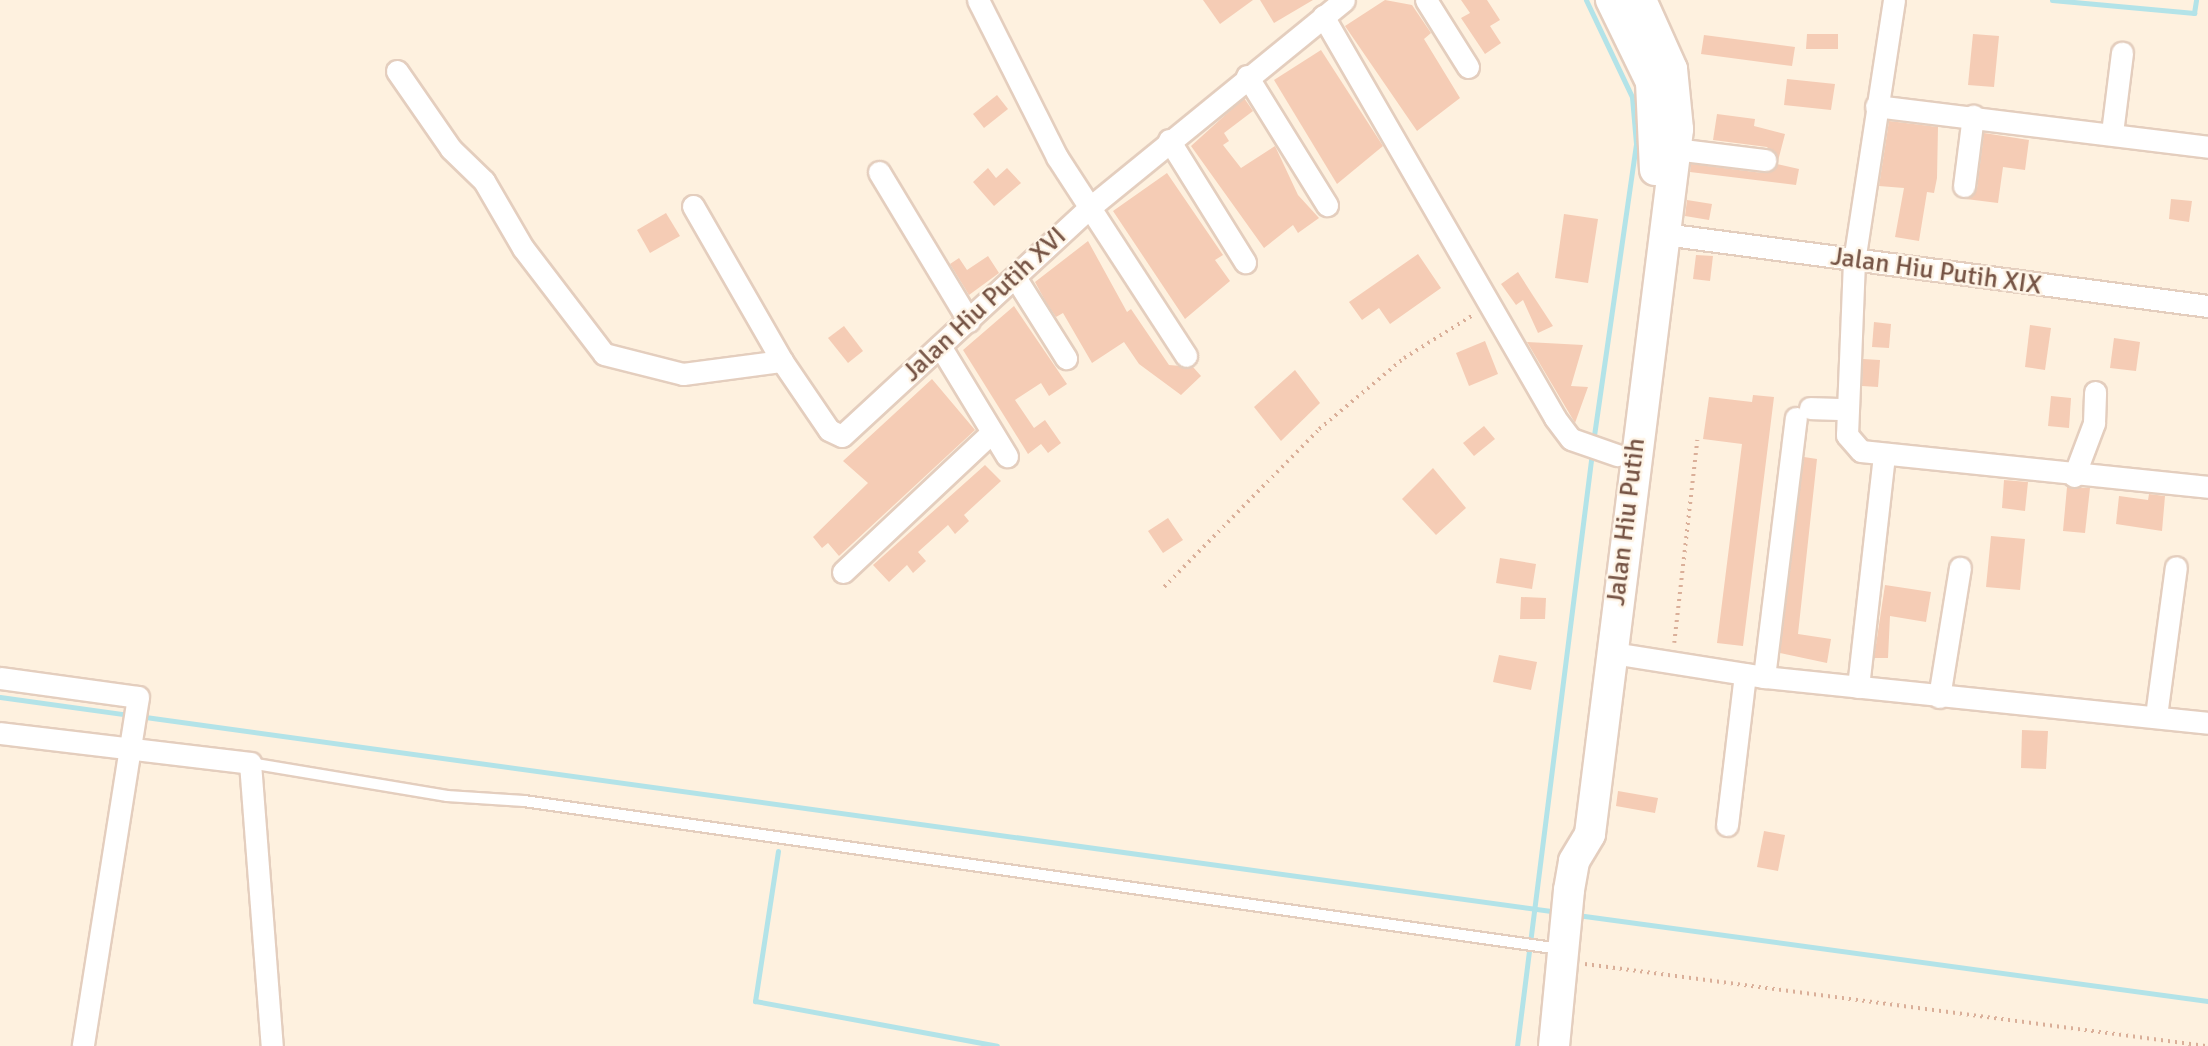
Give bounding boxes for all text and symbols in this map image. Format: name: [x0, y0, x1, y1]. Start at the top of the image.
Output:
street label: Jalan Hiu Putih XVI: [897, 221, 1073, 389]
street label: Jalan Hiu Putih XIX: [1829, 242, 2043, 302]
street label: Jalan Hiu Putih: [1601, 436, 1653, 608]

